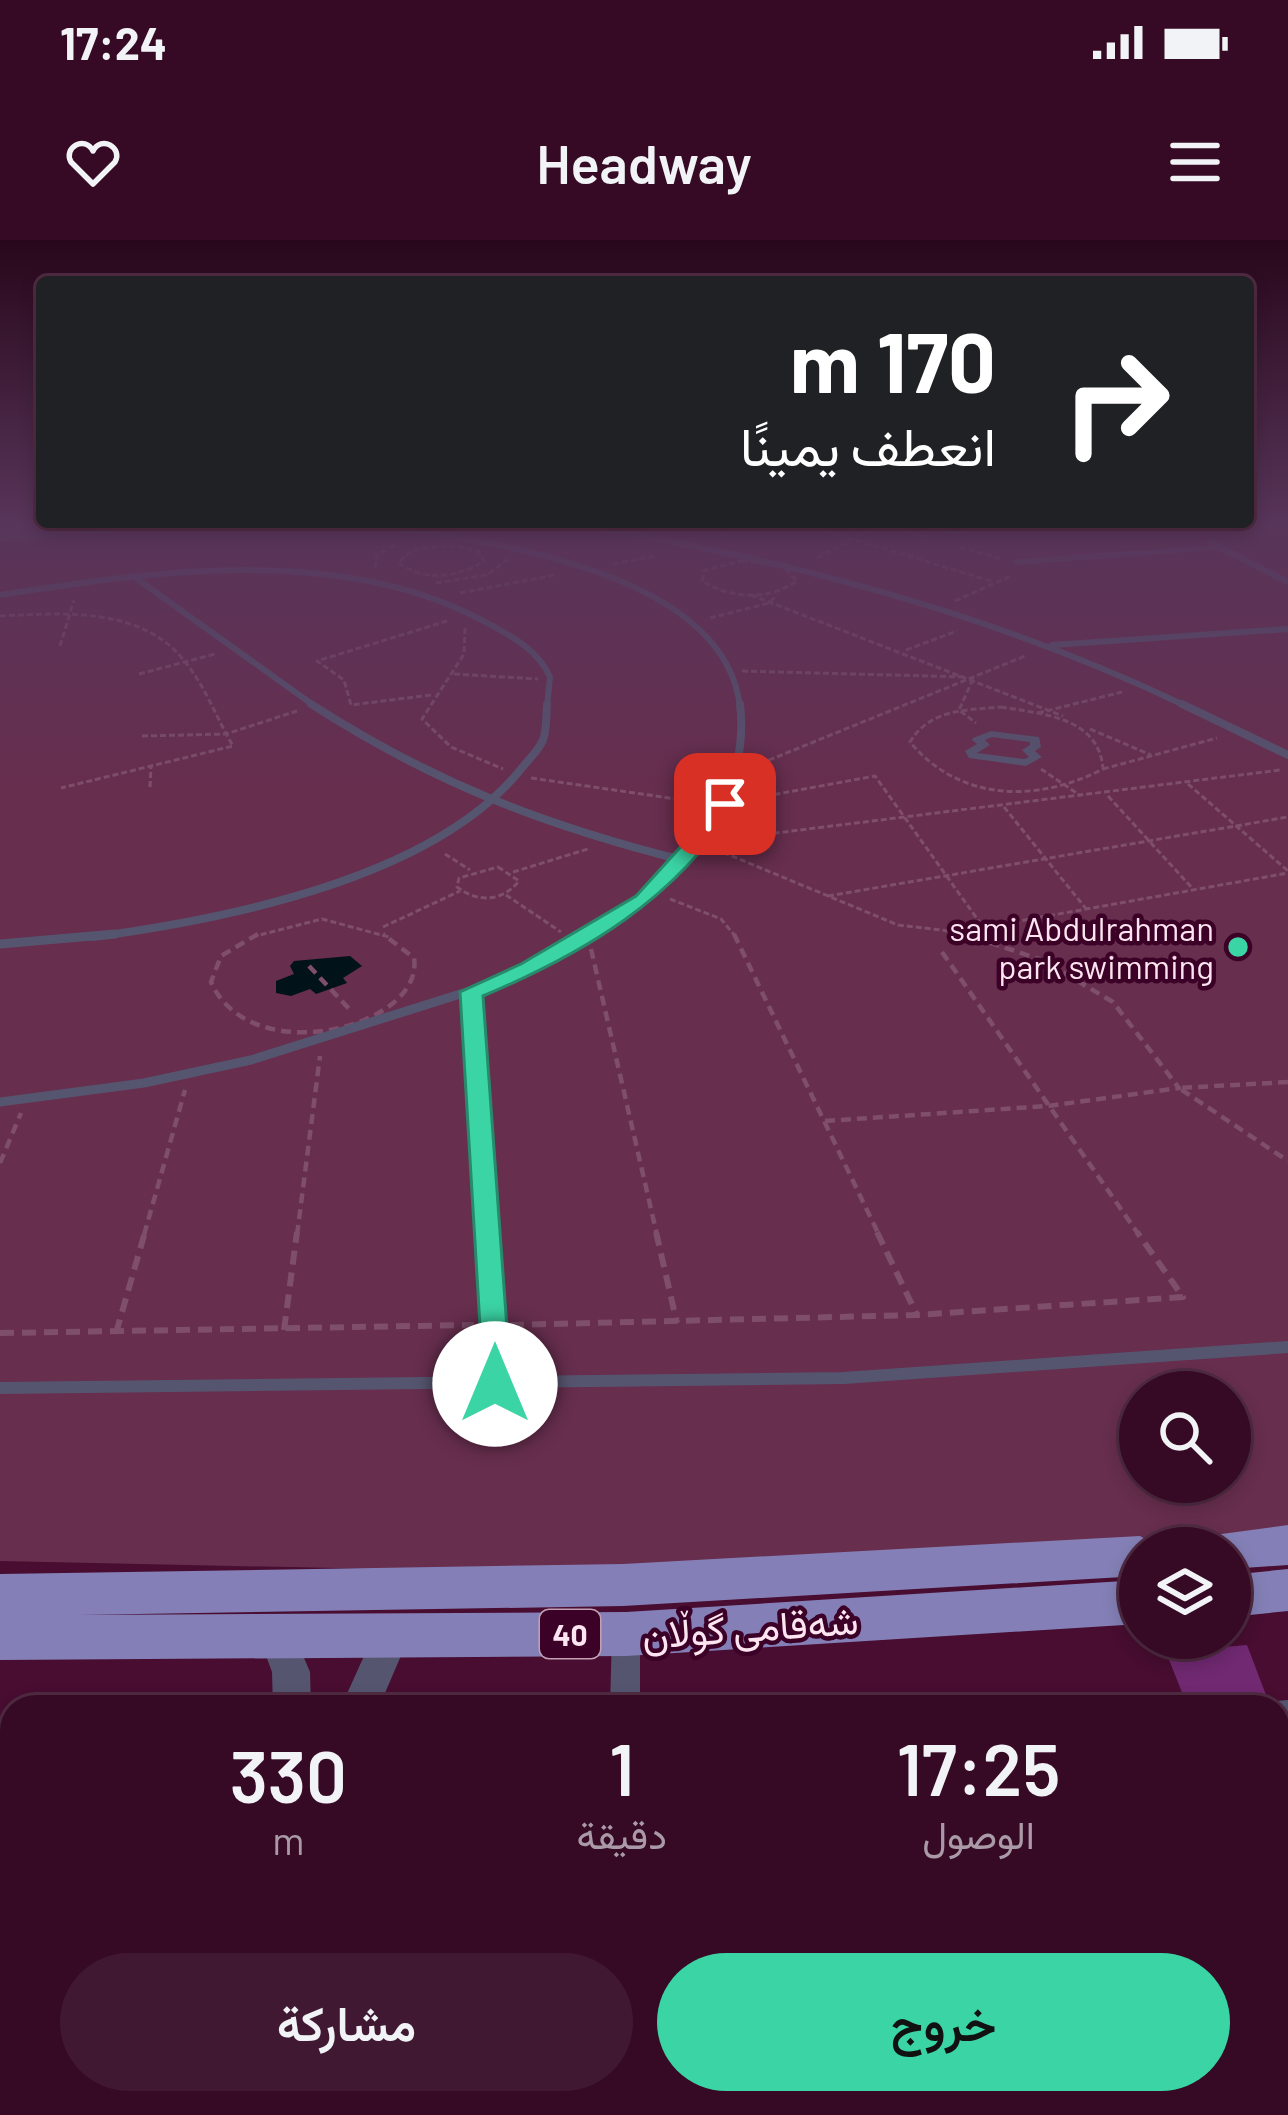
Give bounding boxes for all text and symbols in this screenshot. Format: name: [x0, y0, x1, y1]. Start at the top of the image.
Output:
text: 17:24: [60, 15, 167, 69]
icon: heart: [60, 129, 126, 195]
icon: menu: [1162, 129, 1228, 195]
text: Headway: [536, 130, 752, 195]
text: 170 m: [790, 309, 996, 410]
icon: right: [1038, 324, 1194, 480]
text: انعطف يمينًا: [740, 412, 996, 477]
pin: [674, 753, 776, 855]
icon: arrive: [692, 771, 758, 837]
place label: sami Abdulrahman park swimming: [949, 908, 1214, 986]
marker: sami Abdulrahman park swimming: [1225, 934, 1251, 960]
position arrow: [432, 1321, 558, 1447]
map controls: [1119, 1371, 1251, 1659]
button: search: [1119, 1371, 1251, 1503]
button: layers: [1119, 1527, 1251, 1659]
street label: شەقامی گوڵان: [640, 1595, 860, 1660]
road number: 40: [540, 1610, 600, 1658]
text: 1: [609, 1724, 634, 1810]
text: 17:25: [896, 1724, 1060, 1810]
text: 330: [230, 1731, 347, 1817]
text: دقيقة: [577, 1810, 667, 1857]
text: الوصول: [922, 1810, 1035, 1857]
text: m: [272, 1816, 304, 1863]
button: مشاركة: [60, 1953, 633, 2091]
button: خروج: [657, 1953, 1230, 2091]

